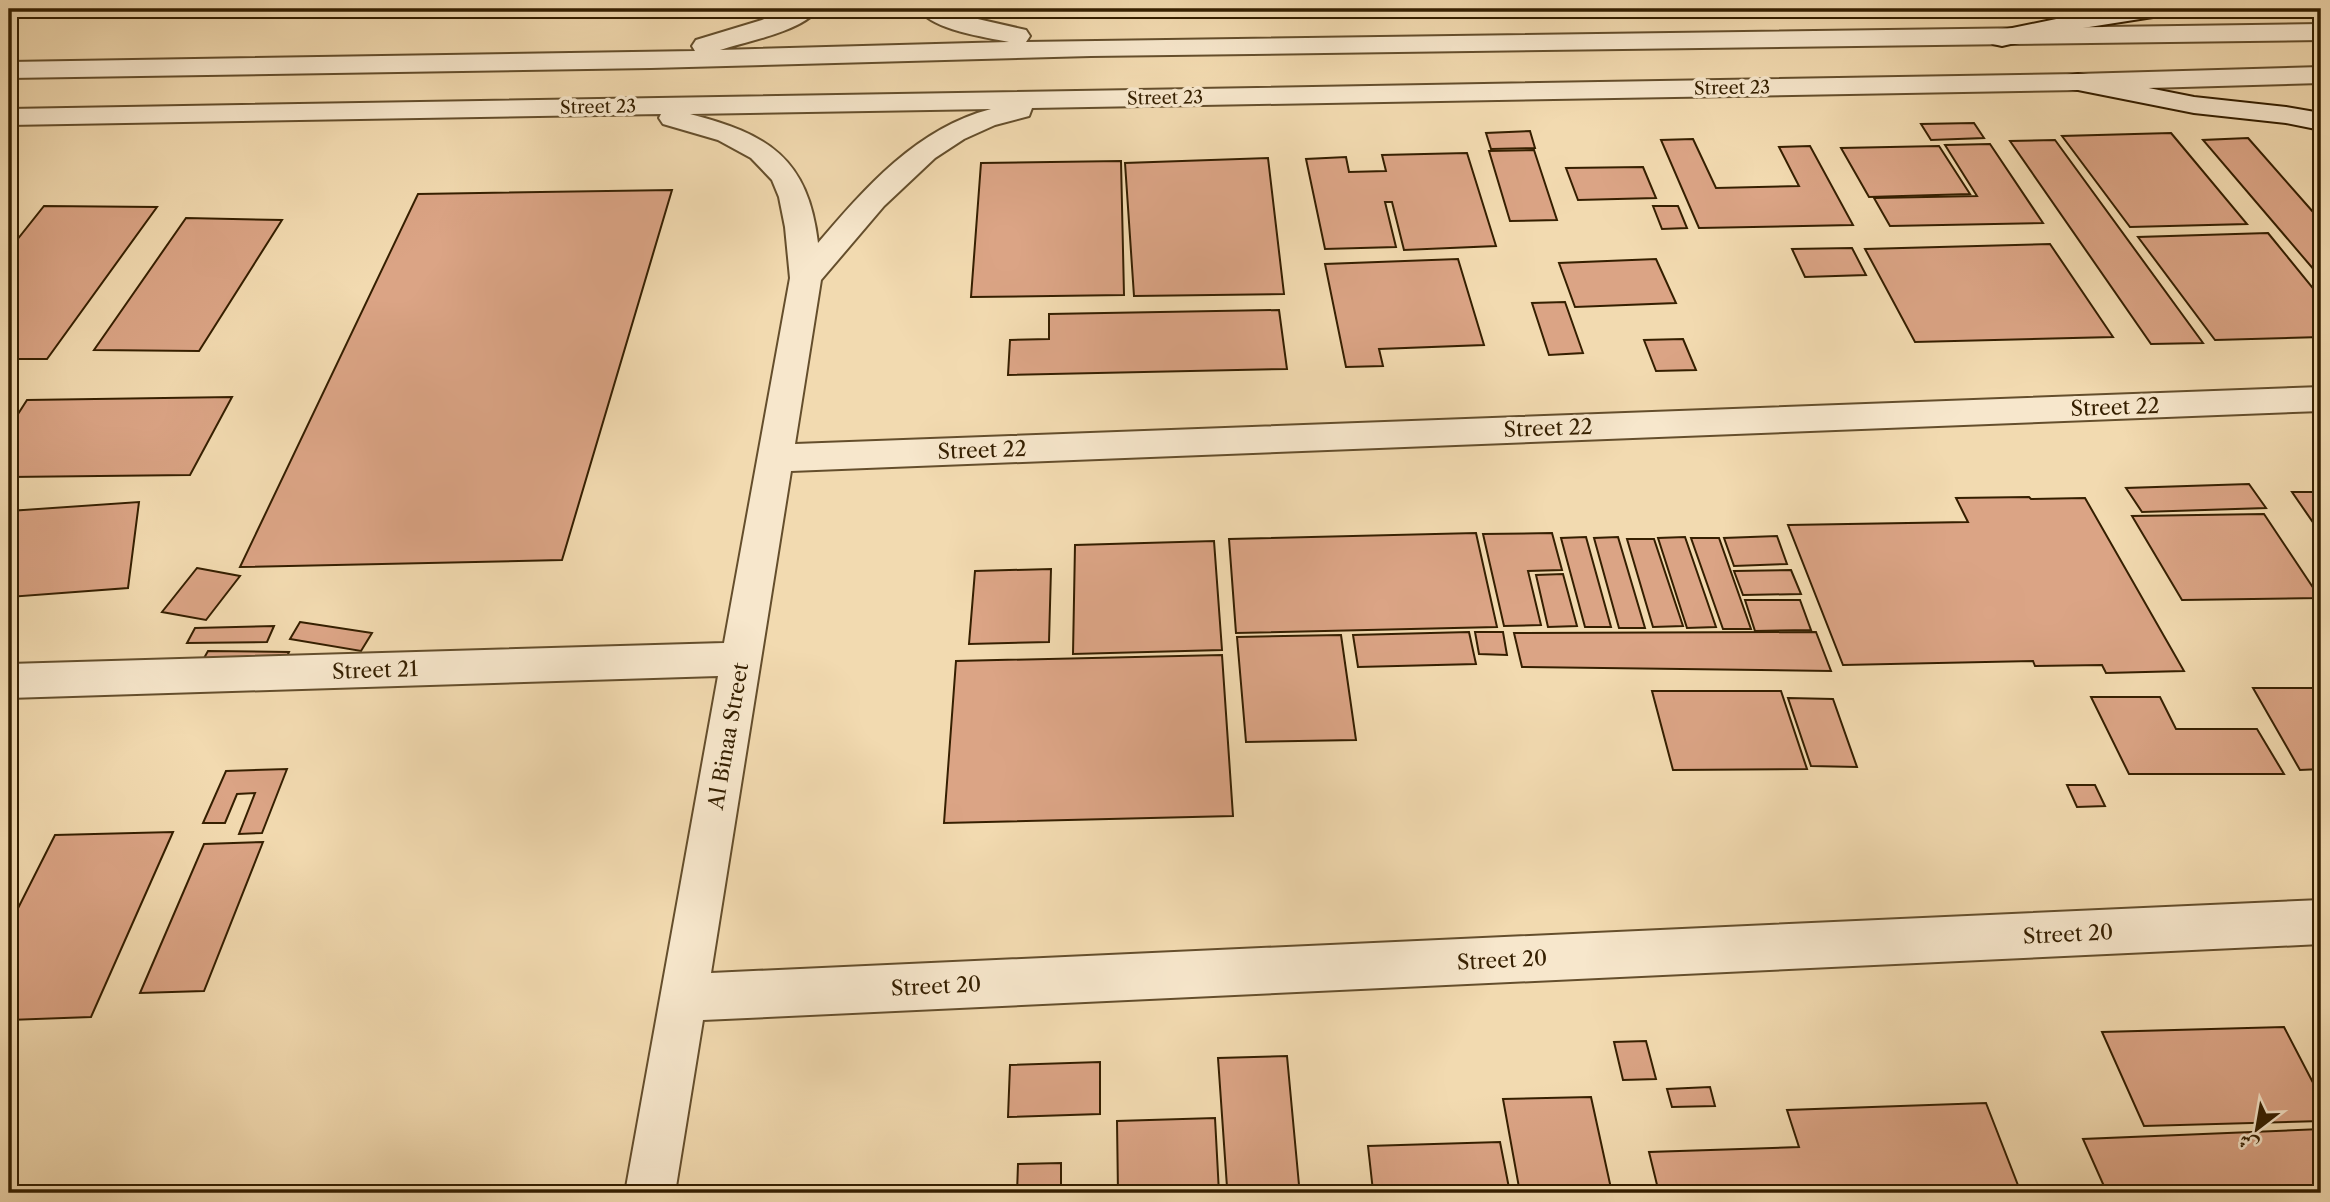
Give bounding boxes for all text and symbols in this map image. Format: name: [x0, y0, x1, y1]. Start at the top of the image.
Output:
street label: Street 23: [1694, 76, 1770, 100]
street label: Street 23: [1127, 86, 1203, 110]
street label: Street 23: [560, 95, 636, 119]
street label: Street 22: [2070, 393, 2160, 421]
street label: Street 22: [1503, 414, 1593, 442]
street label: Street 22: [937, 436, 1027, 464]
street label: Street 21: [332, 656, 419, 684]
street label: Al Binaa Street: [703, 660, 753, 812]
street label: Street 20: [2022, 919, 2114, 949]
street label: Street 20: [1456, 945, 1548, 975]
street label: Street 20: [890, 971, 982, 1001]
north arrow: [2222, 1094, 2292, 1164]
text: ش: [2234, 1128, 2263, 1158]

